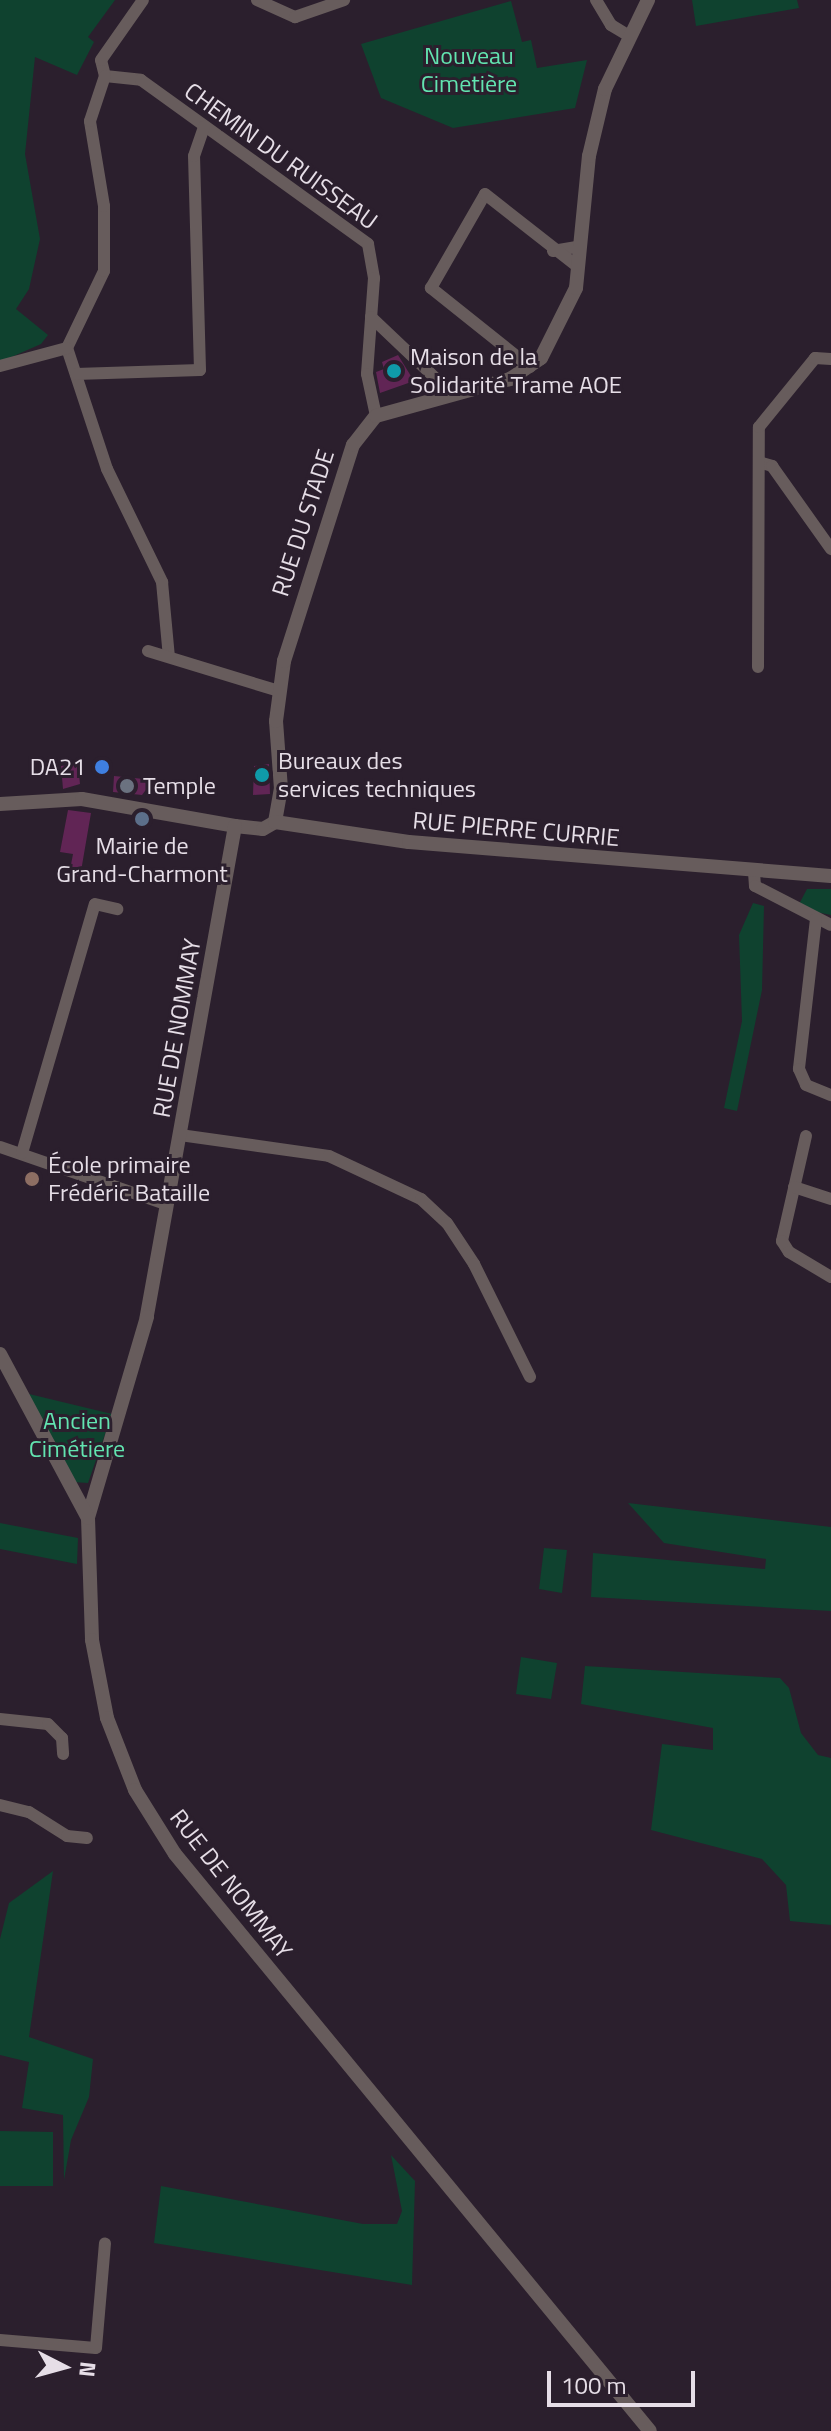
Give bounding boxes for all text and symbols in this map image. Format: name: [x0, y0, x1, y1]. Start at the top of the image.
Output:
park label: Nouveau Cimetière: [421, 42, 517, 98]
street label: CHEMIN DU RUISSEAU: [179, 76, 383, 236]
place label: Maison de la Solidarité Trame AOE: [410, 343, 622, 399]
marker: Maison de la Solidarité Trame AOE: [385, 362, 403, 380]
street label: RUE DU STADE: [266, 446, 340, 600]
place label: Bureaux des services techniques: [278, 747, 476, 803]
place label: DA21: [30, 753, 86, 781]
marker: DA21: [93, 758, 111, 776]
marker: Bureaux des services techniques: [253, 766, 271, 784]
place label: Temple: [143, 772, 216, 800]
marker: Temple: [118, 777, 136, 795]
street label: RUE PIERRE CURRIE: [411, 806, 621, 852]
marker: Mairie de Grand-Charmont: [133, 810, 151, 828]
place label: Mairie de Grand-Charmont: [56, 832, 228, 888]
street label: RUE DE NOMMAY: [147, 936, 207, 1120]
place label: École primaire Frédéric Bataille: [48, 1151, 210, 1207]
marker: École primaire Frédéric Bataille: [23, 1170, 41, 1188]
park label: Ancien Cimétiere: [29, 1407, 125, 1463]
street label: RUE DE NOMMAY: [164, 1804, 298, 1964]
north arrow: [24, 2327, 104, 2407]
scale bar: [551, 2355, 699, 2405]
text: N: [70, 2360, 106, 2379]
text: 100 m: [561, 2367, 627, 2403]

